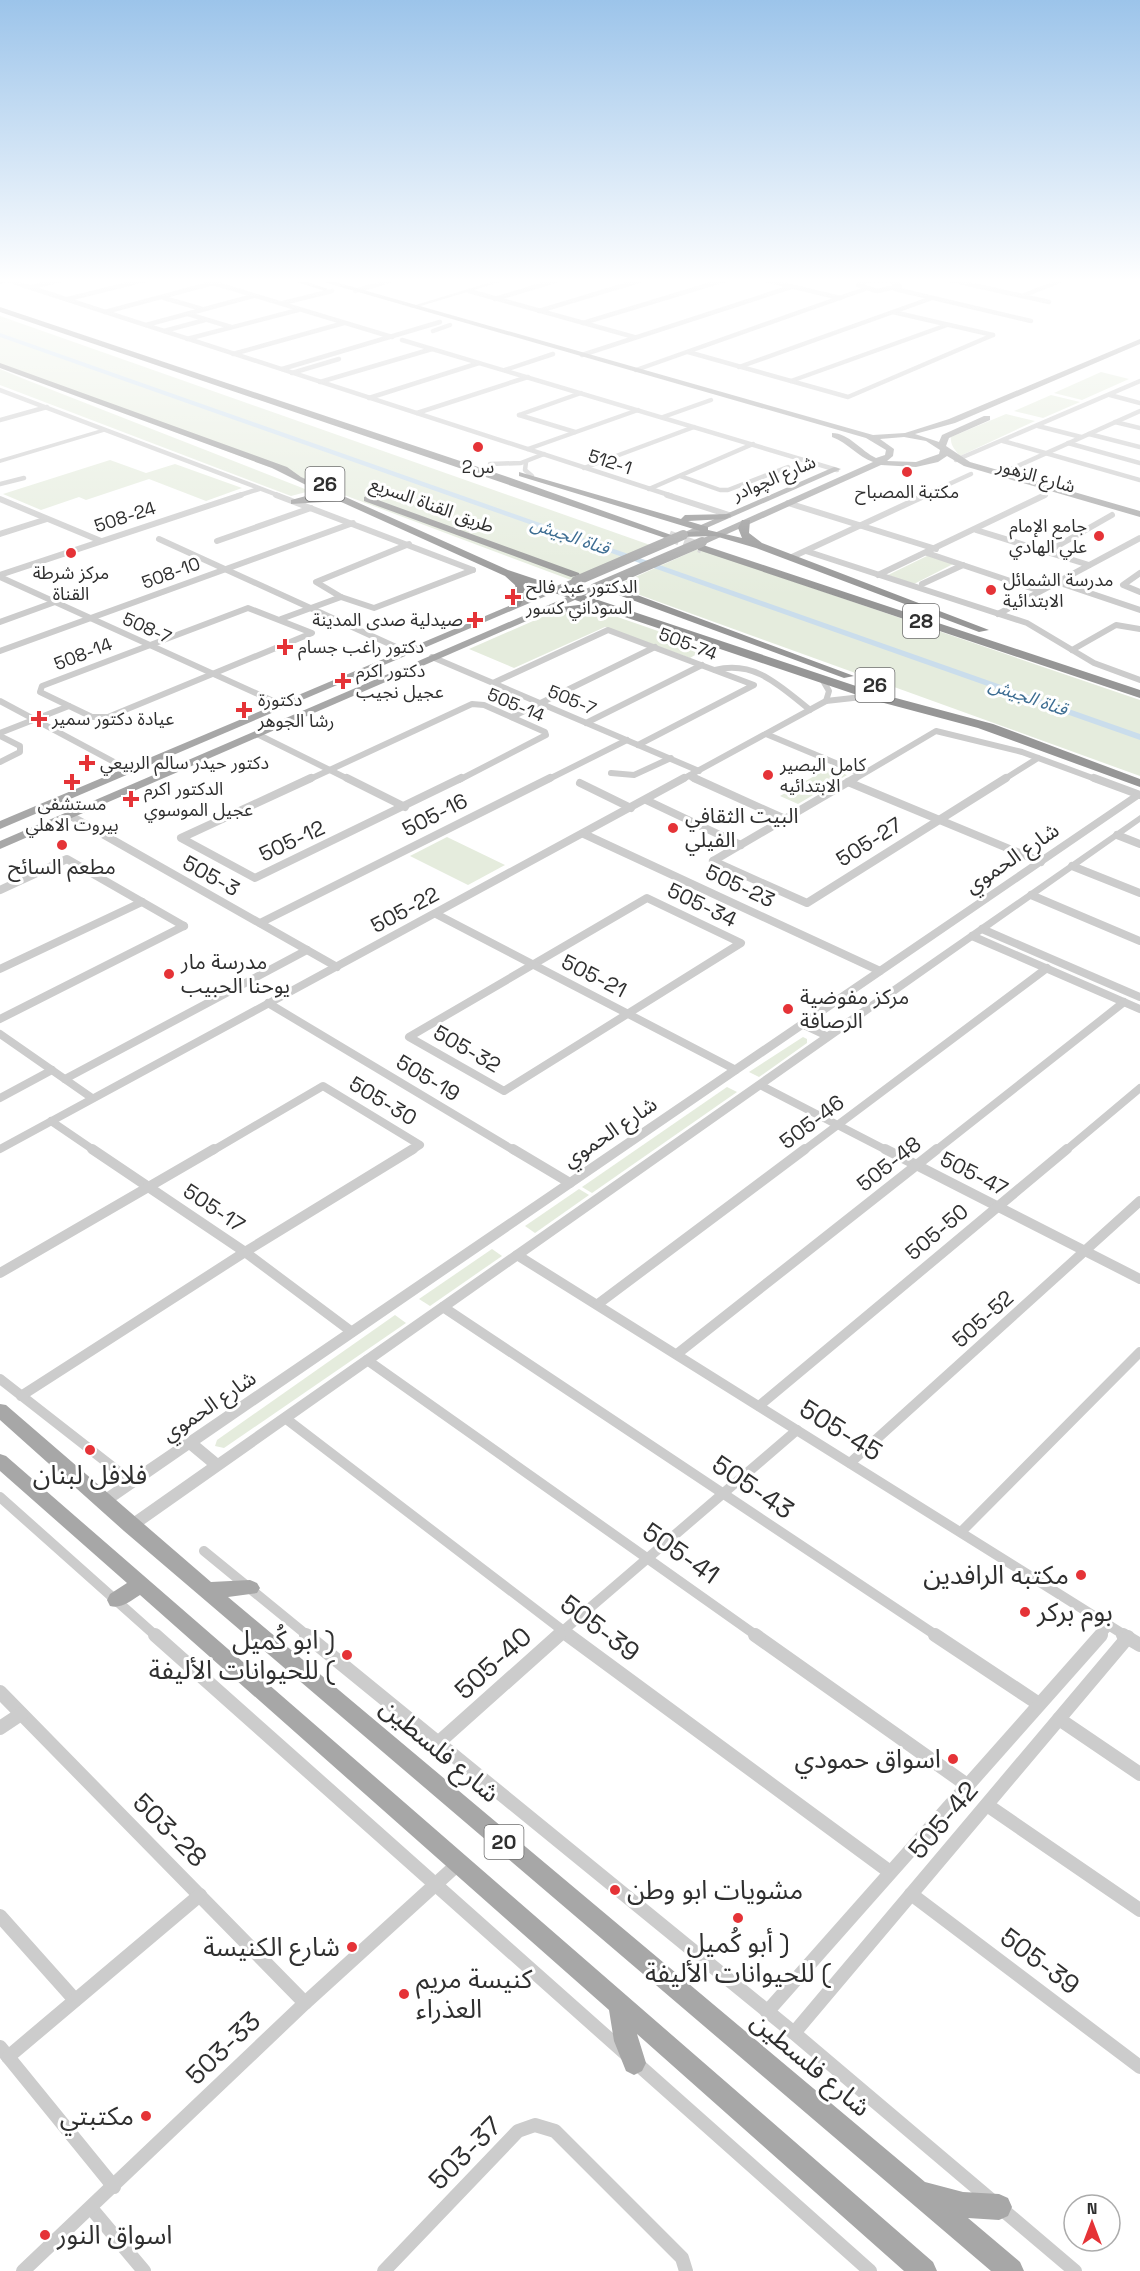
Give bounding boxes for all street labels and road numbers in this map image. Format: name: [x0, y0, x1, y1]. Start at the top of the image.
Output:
street label: 512-1: [585, 444, 635, 479]
street label: شارع الچوادر: [728, 450, 820, 508]
street label: شارع الزهور: [992, 453, 1078, 501]
road number: 26: [306, 467, 344, 501]
street label: طريق القناة السريع: [366, 471, 497, 540]
street label: 508-24: [91, 496, 158, 537]
street label: 508-10: [138, 551, 203, 594]
road number: 28: [903, 604, 939, 638]
street label: 508-7: [119, 607, 175, 648]
street label: 505-74: [656, 622, 721, 665]
street label: 508-14: [50, 632, 115, 675]
road number: 26: [856, 668, 894, 702]
street label: 505-7: [544, 679, 600, 720]
street label: 505-14: [484, 682, 548, 727]
street label: 505-16: [398, 787, 472, 842]
street label: 505-27: [831, 811, 907, 872]
street label: 505-12: [255, 814, 329, 867]
street label: شارع الحموي: [959, 816, 1066, 901]
street label: 505-3: [178, 849, 244, 902]
street label: 505-23: [701, 858, 779, 913]
street label: 505-34: [663, 876, 741, 933]
street label: 505-22: [366, 880, 444, 939]
street label: 505-21: [557, 948, 631, 1003]
street label: 505-32: [429, 1018, 506, 1079]
street label: 505-19: [391, 1048, 465, 1107]
street label: 505-30: [344, 1070, 422, 1131]
street label: 505-46: [774, 1089, 849, 1155]
street label: شارع الحموي: [557, 1090, 664, 1175]
street label: 505-48: [851, 1130, 926, 1197]
street label: 505-47: [936, 1145, 1013, 1202]
street label: 505-17: [178, 1177, 250, 1238]
street label: 505-50: [900, 1197, 974, 1266]
street label: 505-52: [946, 1284, 1019, 1353]
street label: شارع الحموي: [156, 1364, 263, 1449]
street label: 505-45: [793, 1391, 889, 1469]
street label: 505-43: [706, 1447, 800, 1527]
street label: 505-41: [636, 1514, 726, 1592]
street label: 505-39: [553, 1587, 647, 1669]
street label: 505-40: [447, 1619, 539, 1707]
street label: شارع فلسطين: [372, 1690, 507, 1811]
street label: 505-42: [901, 1774, 985, 1866]
street label: 503-28: [126, 1786, 214, 1874]
road number: 20: [484, 1825, 524, 1859]
street label: 505-39: [993, 1920, 1087, 2002]
street label: 503-33: [178, 2004, 268, 2092]
street label: شارع فلسطين: [743, 2004, 878, 2125]
street label: 503-37: [421, 2109, 509, 2197]

